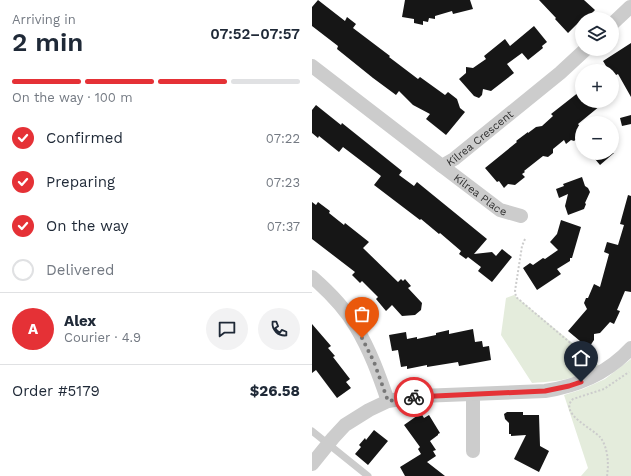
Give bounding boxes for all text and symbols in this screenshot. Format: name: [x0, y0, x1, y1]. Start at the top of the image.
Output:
text: Arriving in: [12, 12, 76, 27]
map controls: [575, 12, 619, 160]
button: layers: [575, 12, 619, 56]
text: 07:52–07:57: [210, 25, 300, 43]
text: 2 min: [12, 27, 83, 57]
button: +: [575, 64, 619, 108]
text: On the way · 100 m: [12, 90, 133, 105]
street label: Kilrea Crescent: [444, 107, 516, 169]
button: −: [575, 116, 619, 160]
icon: check: [12, 127, 34, 149]
text: Confirmed: [46, 129, 123, 147]
text: 07:22: [266, 131, 300, 146]
icon: check: [12, 171, 34, 193]
street label: Kilrea Place: [451, 171, 508, 219]
text: Preparing: [46, 173, 115, 191]
text: 07:23: [266, 175, 300, 190]
icon: check: [12, 215, 34, 237]
text: On the way: [46, 217, 128, 235]
text: 07:37: [267, 219, 300, 234]
text: Delivered: [46, 261, 114, 279]
pin: [345, 297, 379, 338]
icon: bag: [351, 303, 373, 325]
button: chat: [206, 308, 248, 350]
button: phone: [258, 308, 300, 350]
text: Alex: [64, 312, 96, 330]
text: A: [28, 320, 38, 338]
text: Courier · 4.9: [64, 330, 141, 345]
pin: [564, 341, 598, 382]
icon: home: [570, 347, 592, 369]
courier: [394, 377, 434, 417]
text: Order #5179: [12, 382, 100, 400]
text: $26.58: [250, 382, 300, 400]
icon: bike: [403, 386, 425, 408]

